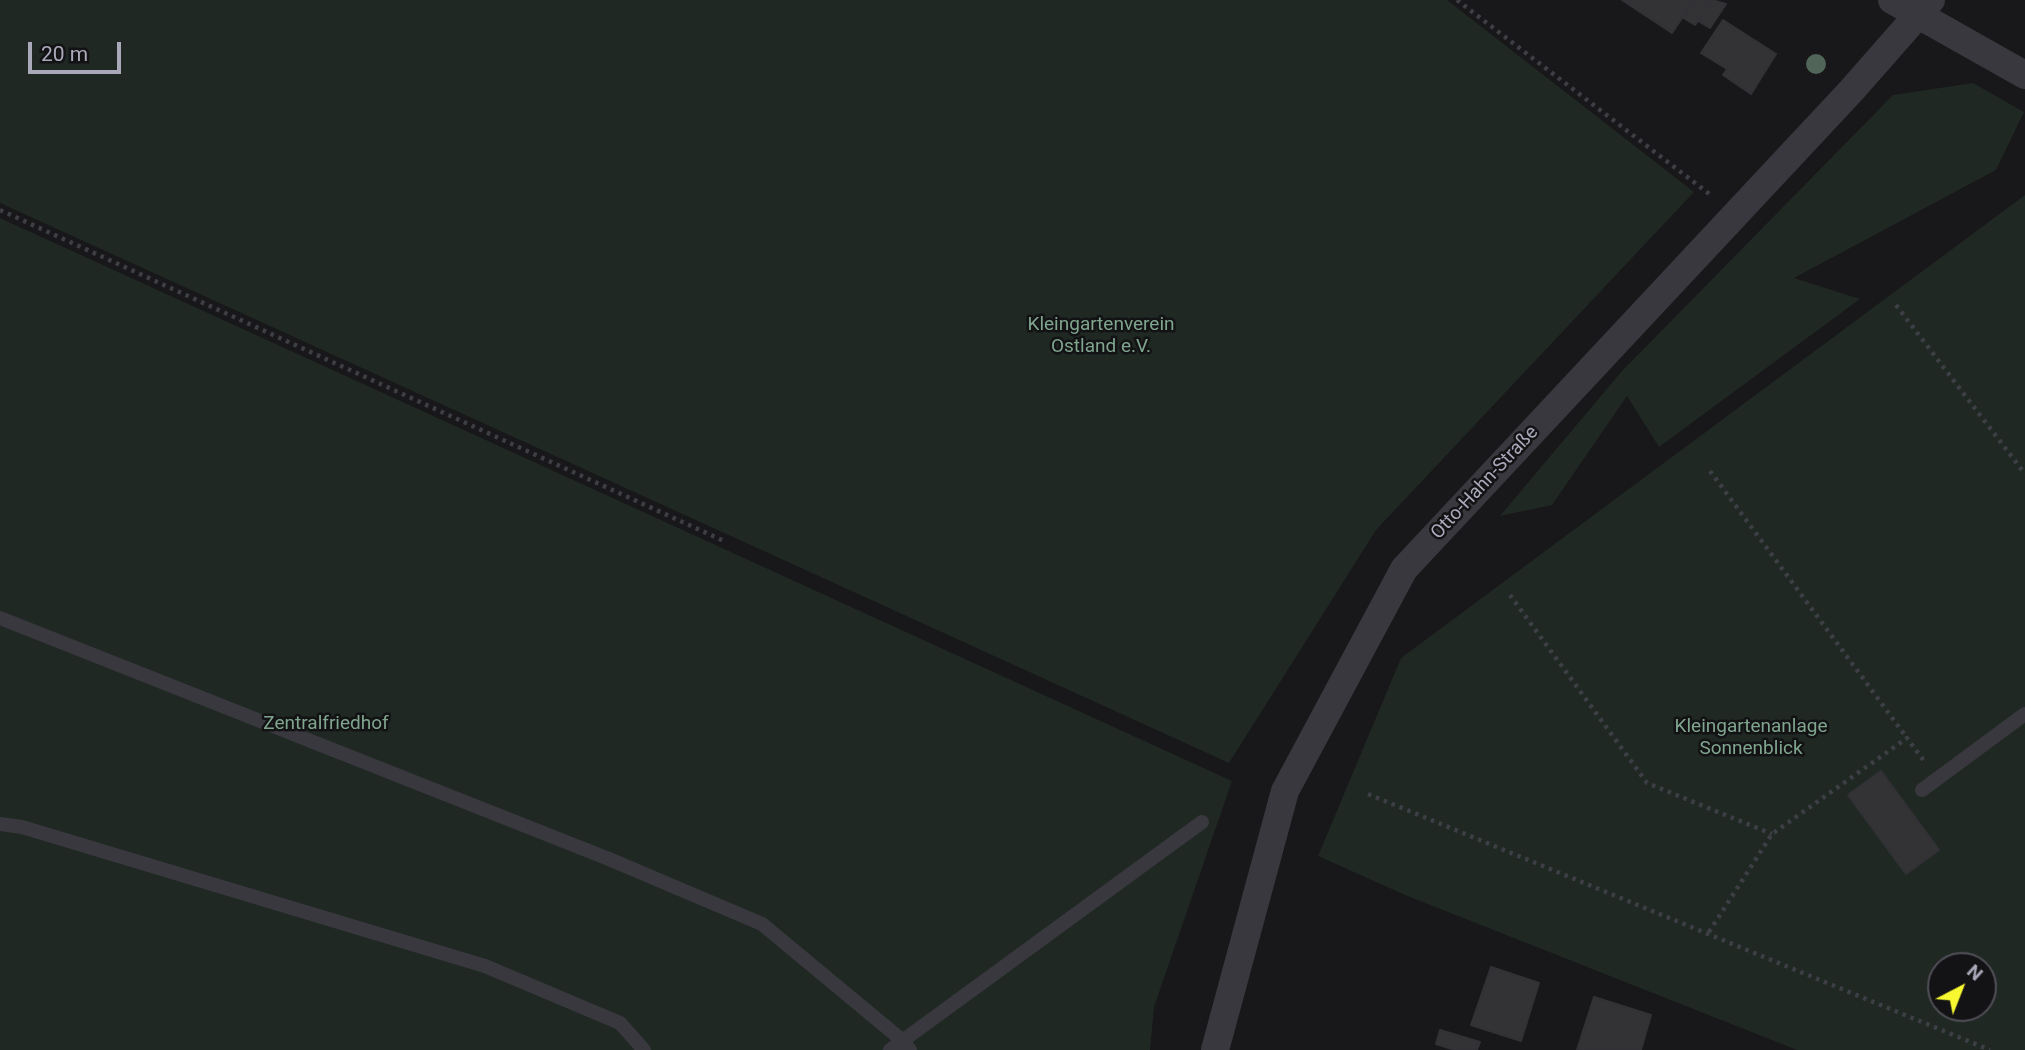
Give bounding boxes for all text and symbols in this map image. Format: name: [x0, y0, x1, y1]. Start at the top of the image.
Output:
scale bar: [32, 28, 124, 72]
text: 20 m: [41, 42, 88, 66]
park label: Kleingartenverein Ostland e.V.: [1027, 314, 1175, 358]
street label: Otto-Hahn-Straße: [1427, 422, 1543, 544]
park label: Zentralfriedhof: [263, 713, 389, 735]
park label: Kleingartenanlage Sonnenblick: [1675, 716, 1827, 760]
north arrow: [1927, 952, 1997, 1022]
text: N: [1962, 959, 1988, 986]

